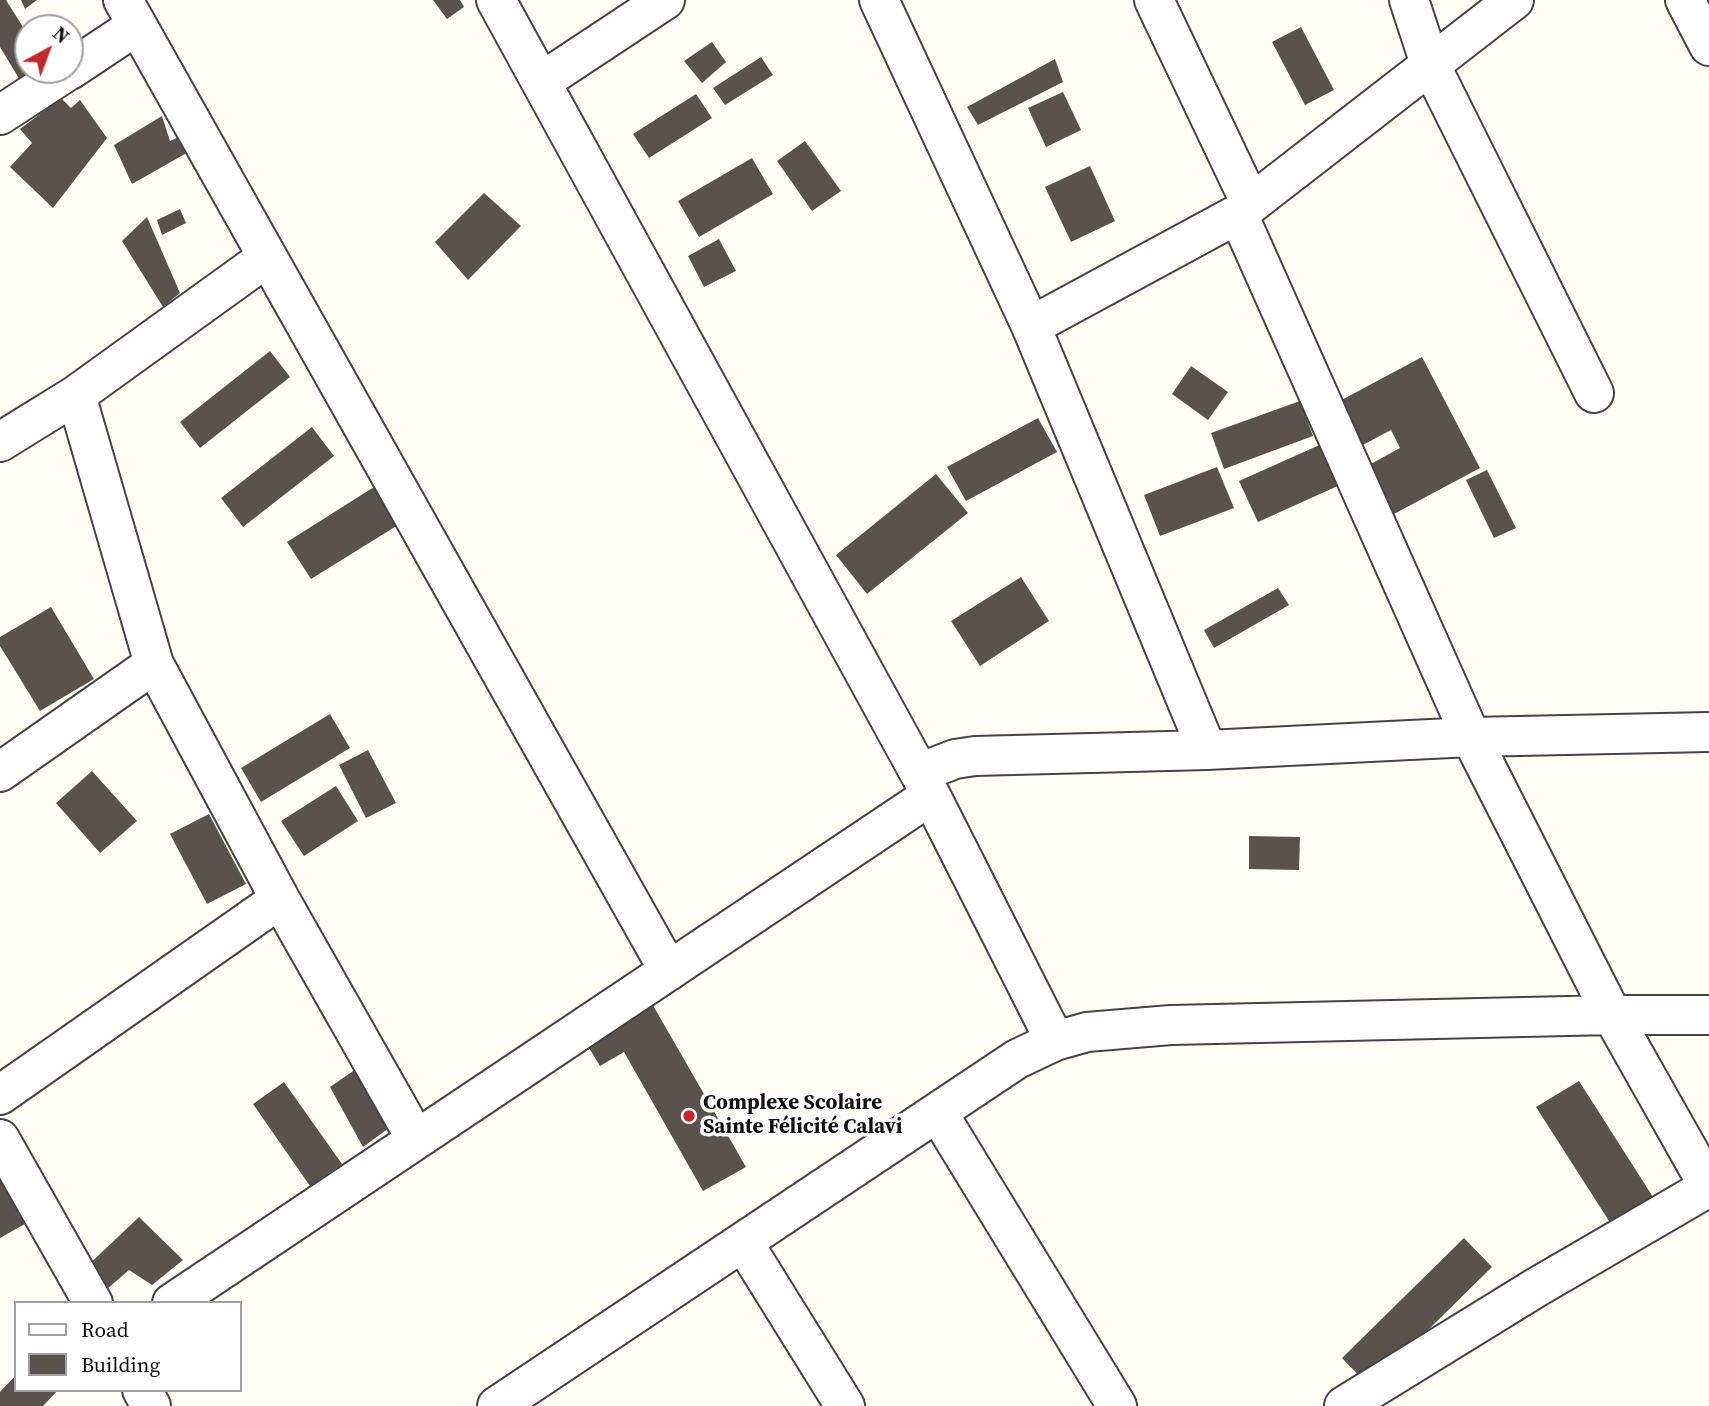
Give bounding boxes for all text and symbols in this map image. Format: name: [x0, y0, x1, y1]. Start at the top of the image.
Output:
north arrow: [14, 14, 84, 84]
text: N: [48, 20, 75, 49]
place label: Complexe Scolaire Sainte Félicité Calavi: [703, 1091, 902, 1141]
marker: Complexe Scolaire Sainte Félicité Calavi: [681, 1108, 697, 1124]
legend: [14, 1301, 242, 1392]
text: Road: [81, 1315, 129, 1344]
text: Building: [81, 1350, 160, 1379]

